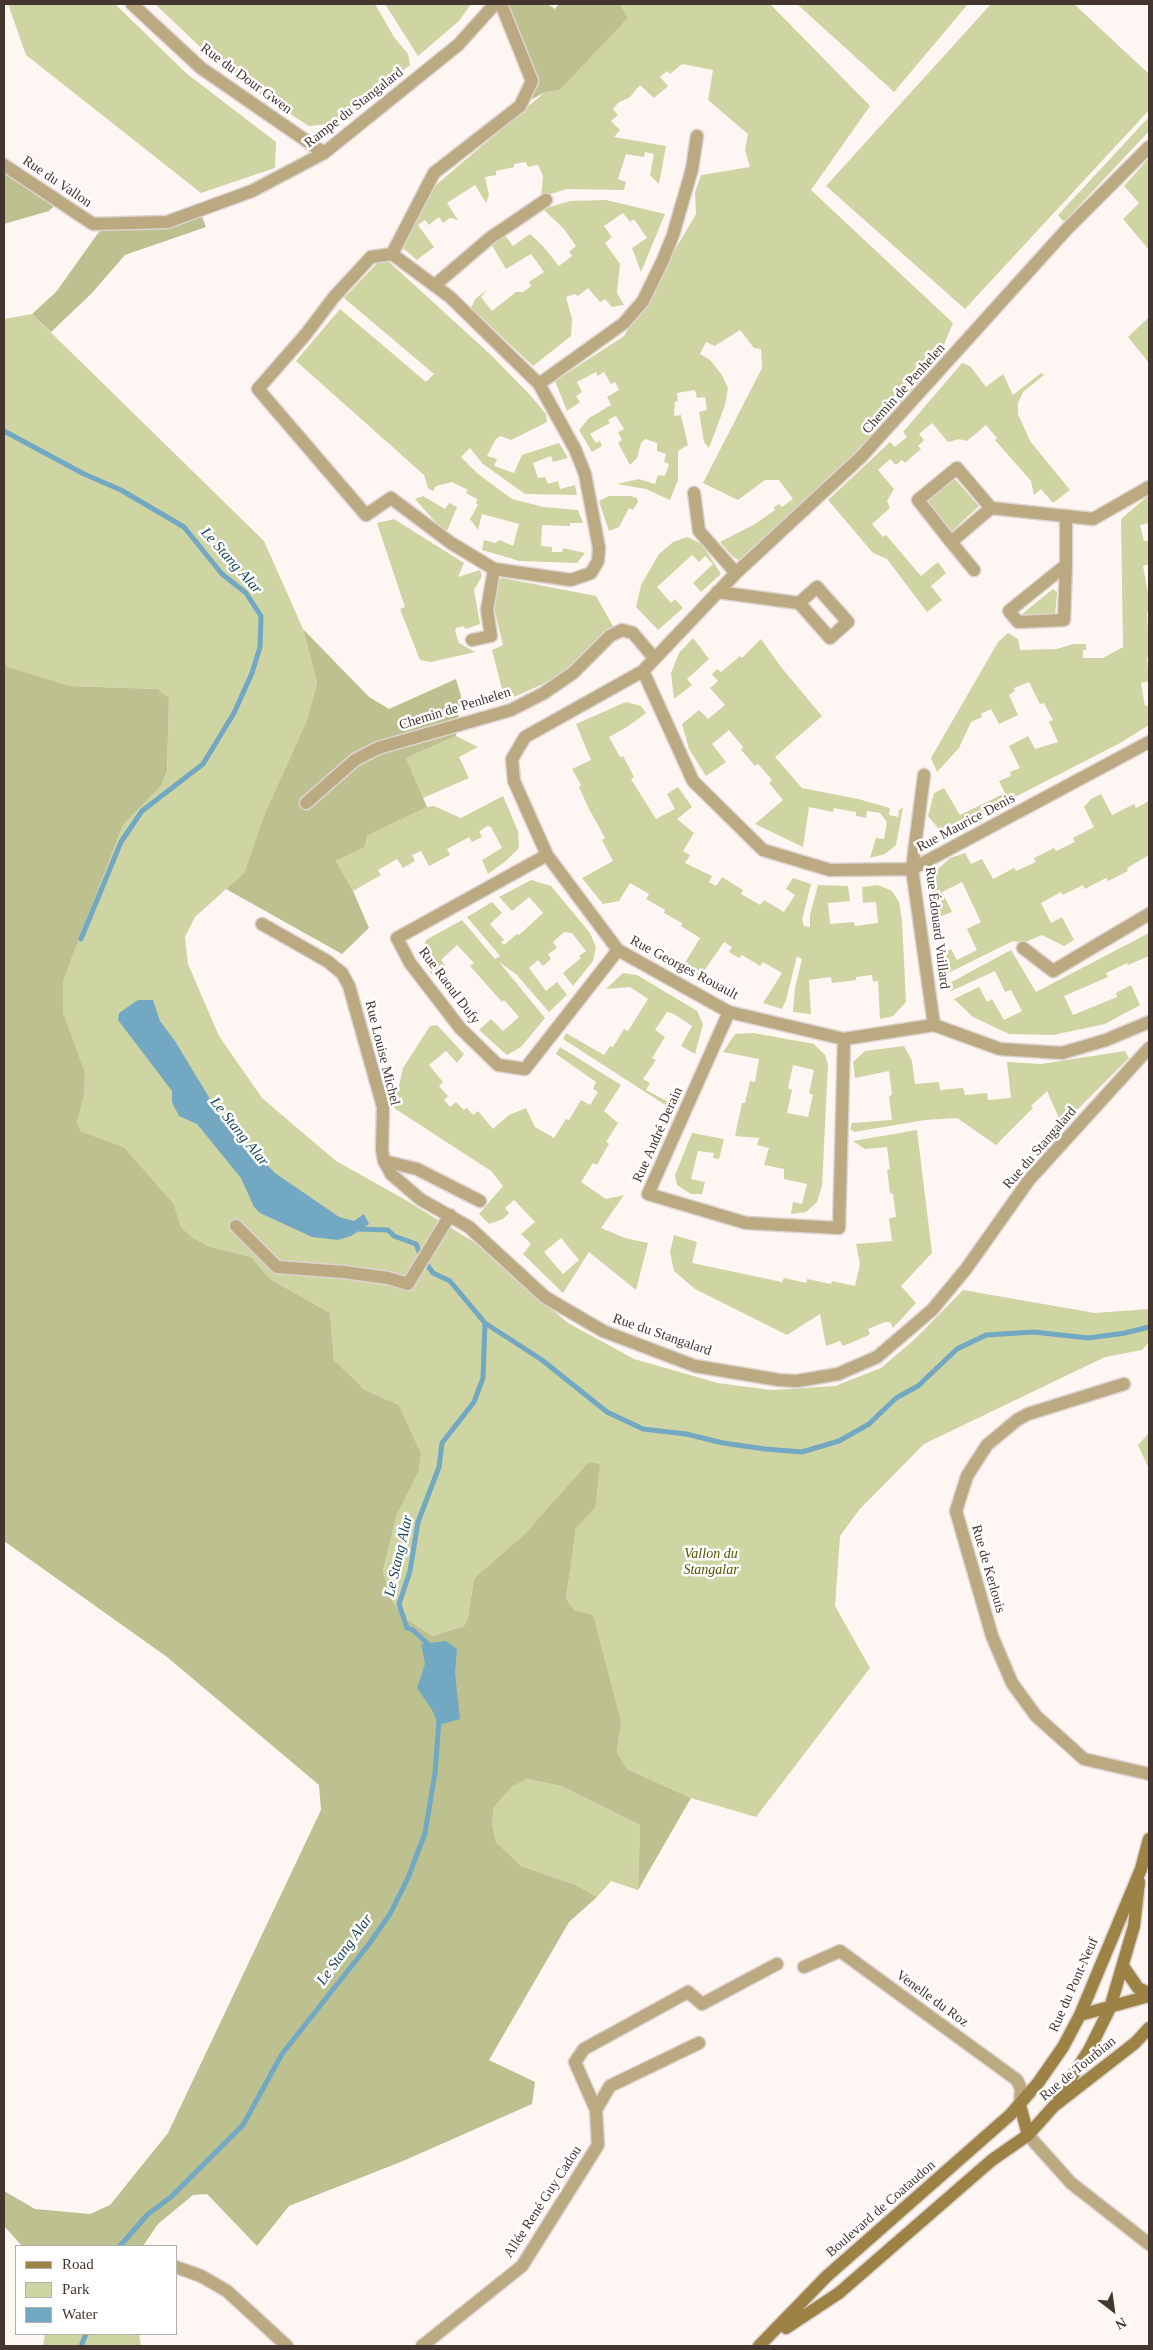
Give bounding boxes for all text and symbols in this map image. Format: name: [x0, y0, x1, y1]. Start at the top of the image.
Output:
street label: Rue du Dour Gwen: [197, 40, 295, 118]
street label: Rampe du Stangalard: [301, 64, 407, 152]
street label: Rue du Vallon: [19, 153, 95, 211]
street label: Chemin de Penhelen: [859, 340, 949, 438]
water label: Le Stang Alar: [196, 524, 266, 598]
street label: Chemin de Penhelen: [397, 684, 513, 734]
street label: Rue Maurice Denis: [914, 790, 1018, 856]
street label: Rue Édouard Vuillard: [921, 866, 953, 990]
street label: Rue Georges Rouault: [627, 932, 741, 1004]
street label: Rue Raoul Dufy: [415, 944, 483, 1028]
street label: Rue Louise Michel: [361, 999, 403, 1107]
street label: Rue André Derain: [629, 1085, 687, 1185]
water label: Le Stang Alar: [206, 1094, 272, 1170]
street label: Rue du Stangalard: [1000, 1103, 1080, 1193]
street label: Rue du Stangalard: [610, 1310, 714, 1360]
water label: Le Stang Alar: [381, 1513, 417, 1599]
street label: Rue de Kerlouis: [967, 1523, 1009, 1615]
park label: Vallon du Stangalar: [683, 1546, 739, 1578]
water label: Le Stang Alar: [313, 1911, 377, 1989]
street label: Rue du Pont-Neuf: [1046, 1935, 1102, 2035]
street label: Venelle du Roz: [892, 1967, 972, 2031]
street label: Rue de Tourbian: [1037, 2033, 1119, 2105]
street label: Allée René Guy Cadou: [500, 2143, 586, 2261]
street label: Boulevard de Coataudon: [823, 2157, 939, 2261]
legend: [15, 2245, 178, 2335]
text: Road: [62, 2256, 94, 2272]
text: Park: [62, 2281, 90, 2297]
north arrow: [1088, 2285, 1138, 2335]
text: Water: [62, 2306, 97, 2322]
text: N: [1113, 2314, 1129, 2332]

